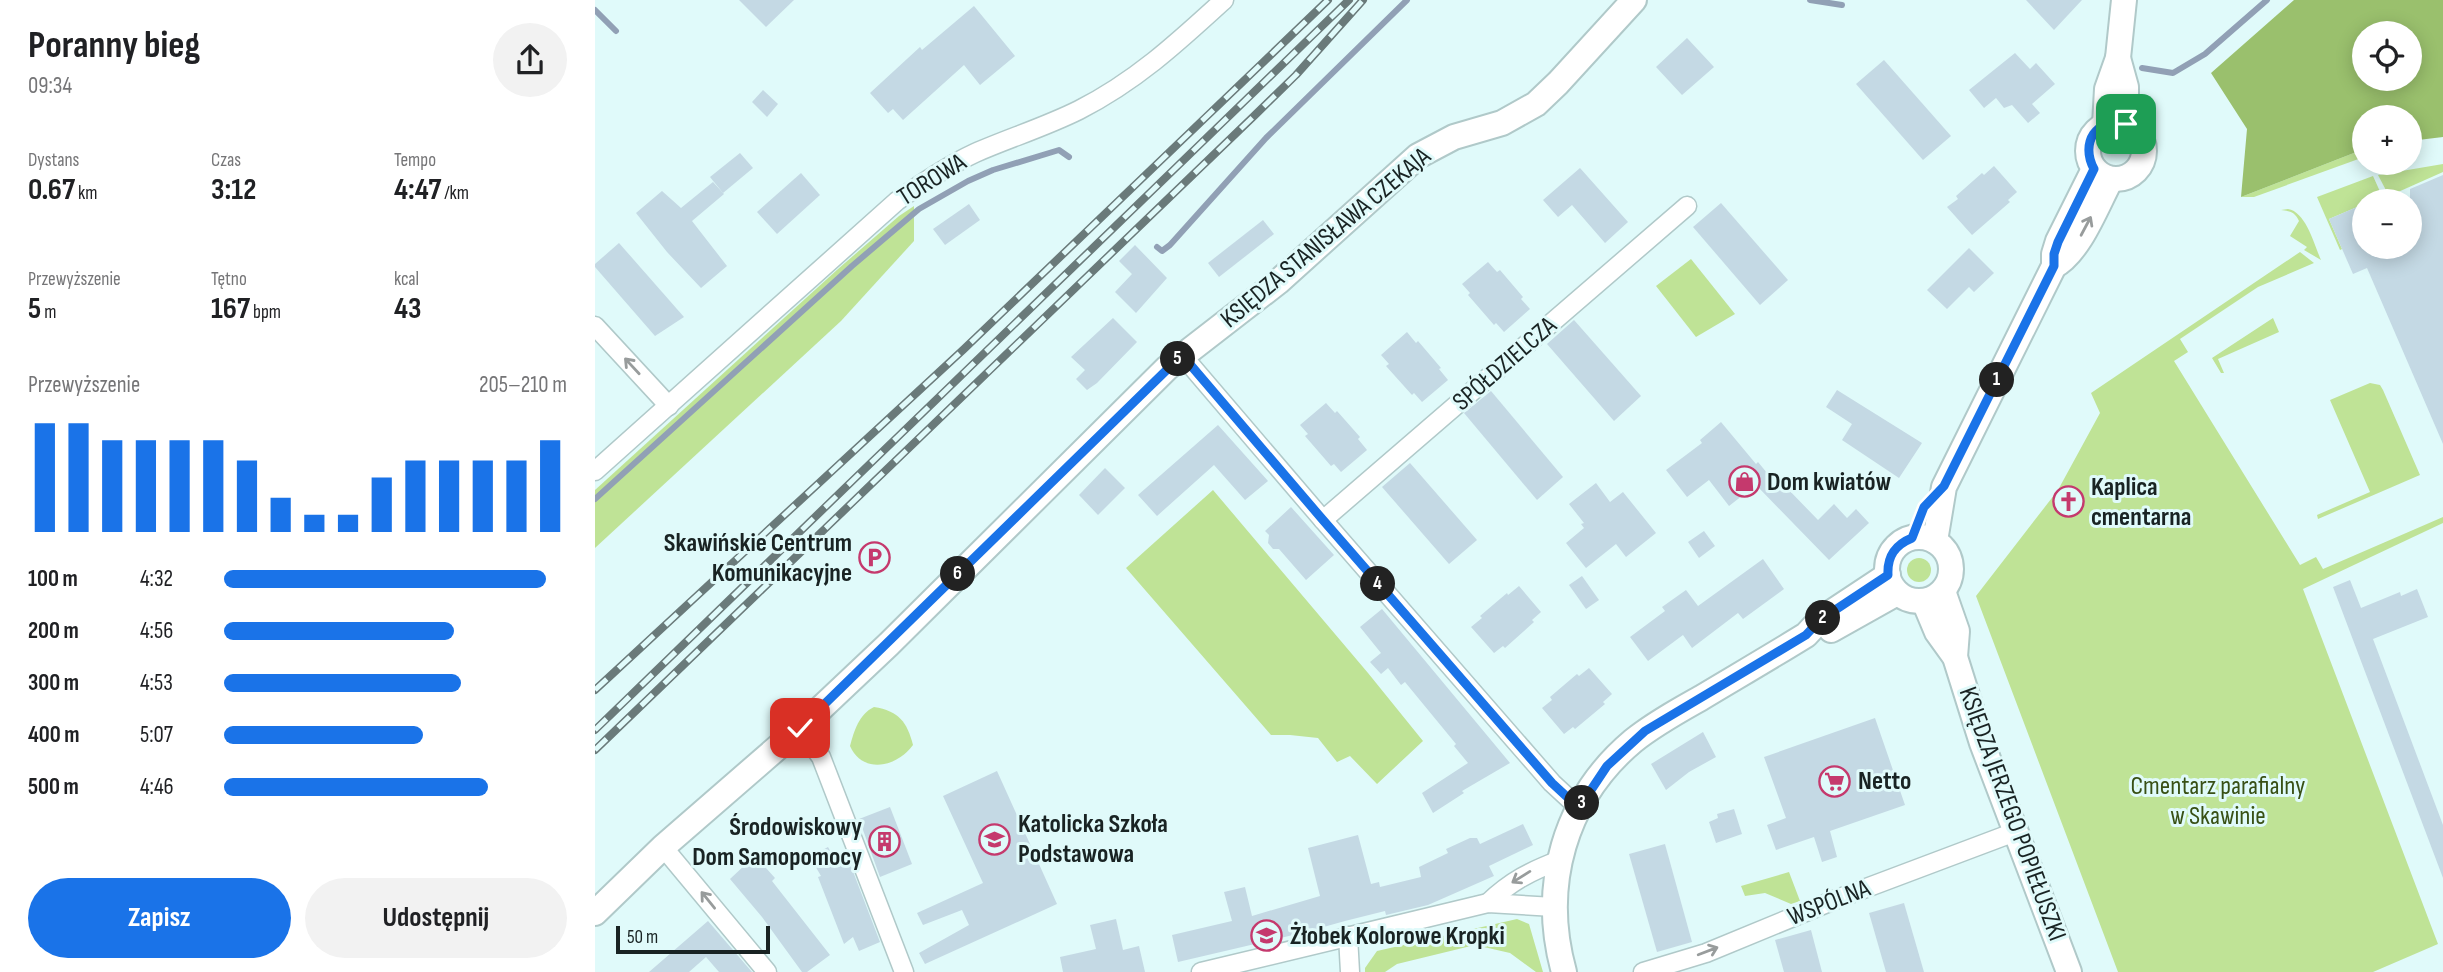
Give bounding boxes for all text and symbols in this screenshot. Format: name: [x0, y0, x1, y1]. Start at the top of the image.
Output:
map controls: [2352, 21, 2422, 259]
button: locate: [2352, 21, 2422, 91]
text: Poranny bieg: [28, 23, 200, 68]
button: share: [493, 23, 567, 97]
text: 09:34: [28, 72, 72, 100]
pin: [2096, 94, 2156, 154]
icon: arrive: [2107, 105, 2145, 143]
button: +: [2352, 105, 2422, 175]
street label: KSIĘDZA STANISŁAWA CZEKAJA: [1215, 141, 1438, 335]
street label: TOROWA: [892, 147, 973, 213]
text: Dystans: [28, 149, 79, 172]
text: Czas: [211, 149, 241, 172]
text: Tempo: [394, 149, 436, 172]
text: 0.67: [28, 172, 75, 208]
text: 3:12: [211, 172, 256, 208]
text: 4:47: [394, 172, 441, 208]
text: km: [75, 182, 98, 205]
text: /km: [441, 182, 469, 205]
button: −: [2352, 189, 2422, 259]
one-way arrow: [2079, 216, 2093, 236]
text: Przewyższenie: [28, 268, 121, 291]
text: Tętno: [211, 268, 247, 291]
text: kcal: [394, 268, 419, 291]
text: 5: [28, 291, 41, 327]
text: 167: [211, 291, 250, 327]
text: 43: [394, 291, 421, 327]
text: m: [41, 301, 56, 324]
text: bpm: [250, 301, 281, 324]
street label: SPÓŁDZIELCZA: [1447, 310, 1564, 417]
pin: 5: [1161, 342, 1195, 376]
text: 5: [1173, 347, 1182, 370]
one-way arrow: [624, 357, 640, 375]
pin: 1: [1979, 362, 2015, 398]
text: 1: [1993, 368, 2000, 391]
text: Przewyższenie: [28, 371, 140, 399]
text: 205–210 m: [479, 371, 567, 399]
shop icon: Dom kwiatów: [1727, 465, 1761, 499]
place label: Dom kwiatów: [1767, 467, 1891, 498]
place label: Kaplica cmentarna: [2091, 472, 2191, 533]
church icon: Kaplica cmentarna: [2051, 485, 2085, 519]
place label: Skawińskie Centrum Komunikacyjne: [664, 528, 852, 589]
parking icon: Skawińskie Centrum Komunikacyjne: [858, 541, 892, 575]
pin: 6: [941, 556, 975, 592]
text: 6: [953, 562, 962, 585]
text: 100 m: [28, 565, 78, 593]
text: 4:32: [140, 565, 173, 593]
pin: 4: [1361, 566, 1395, 602]
text: 4: [1373, 572, 1382, 595]
pin: 2: [1805, 600, 1841, 636]
text: 2: [1818, 606, 1827, 629]
text: 200 m: [28, 617, 79, 645]
text: 4:56: [140, 617, 173, 645]
text: 300 m: [28, 669, 79, 697]
text: 4:53: [140, 669, 173, 697]
street label: KSIĘDZA JERZEGO POPIEŁUSZKI: [1952, 683, 2072, 945]
pin: [770, 698, 830, 758]
icon: check: [781, 709, 819, 747]
text: 400 m: [28, 721, 79, 749]
text: 5:07: [140, 721, 173, 749]
supermarket icon: Netto: [1818, 764, 1852, 798]
place label: Netto: [1858, 766, 1911, 797]
park label: Cmentarz parafialny w Skawinie: [2131, 771, 2305, 832]
text: 500 m: [28, 773, 79, 801]
text: 4:46: [140, 773, 174, 801]
pin: 3: [1565, 786, 1599, 820]
text: 3: [1577, 791, 1586, 814]
place label: Katolicka Szkoła Podstawowa: [1018, 809, 1168, 870]
place label: Środowiskowy Dom Samopomocy: [692, 812, 862, 873]
school or university icon: Katolicka Szkoła Podstawowa: [978, 822, 1012, 856]
building icon: Środowiskowy Dom Samopomocy: [868, 825, 902, 859]
one-way arrow: [1512, 870, 1532, 884]
street label: WSPÓLNA: [1783, 873, 1875, 933]
button: Zapisz: [28, 878, 291, 958]
button: Udostępnij: [305, 878, 567, 958]
one-way arrow: [701, 892, 716, 910]
school or university icon: Żłobek Kolorowe Kropki: [1250, 919, 1284, 953]
place label: Żłobek Kolorowe Kropki: [1290, 921, 1505, 952]
scale bar: [616, 923, 770, 955]
text: 50 m: [627, 926, 658, 949]
one-way arrow: [1697, 944, 1719, 957]

